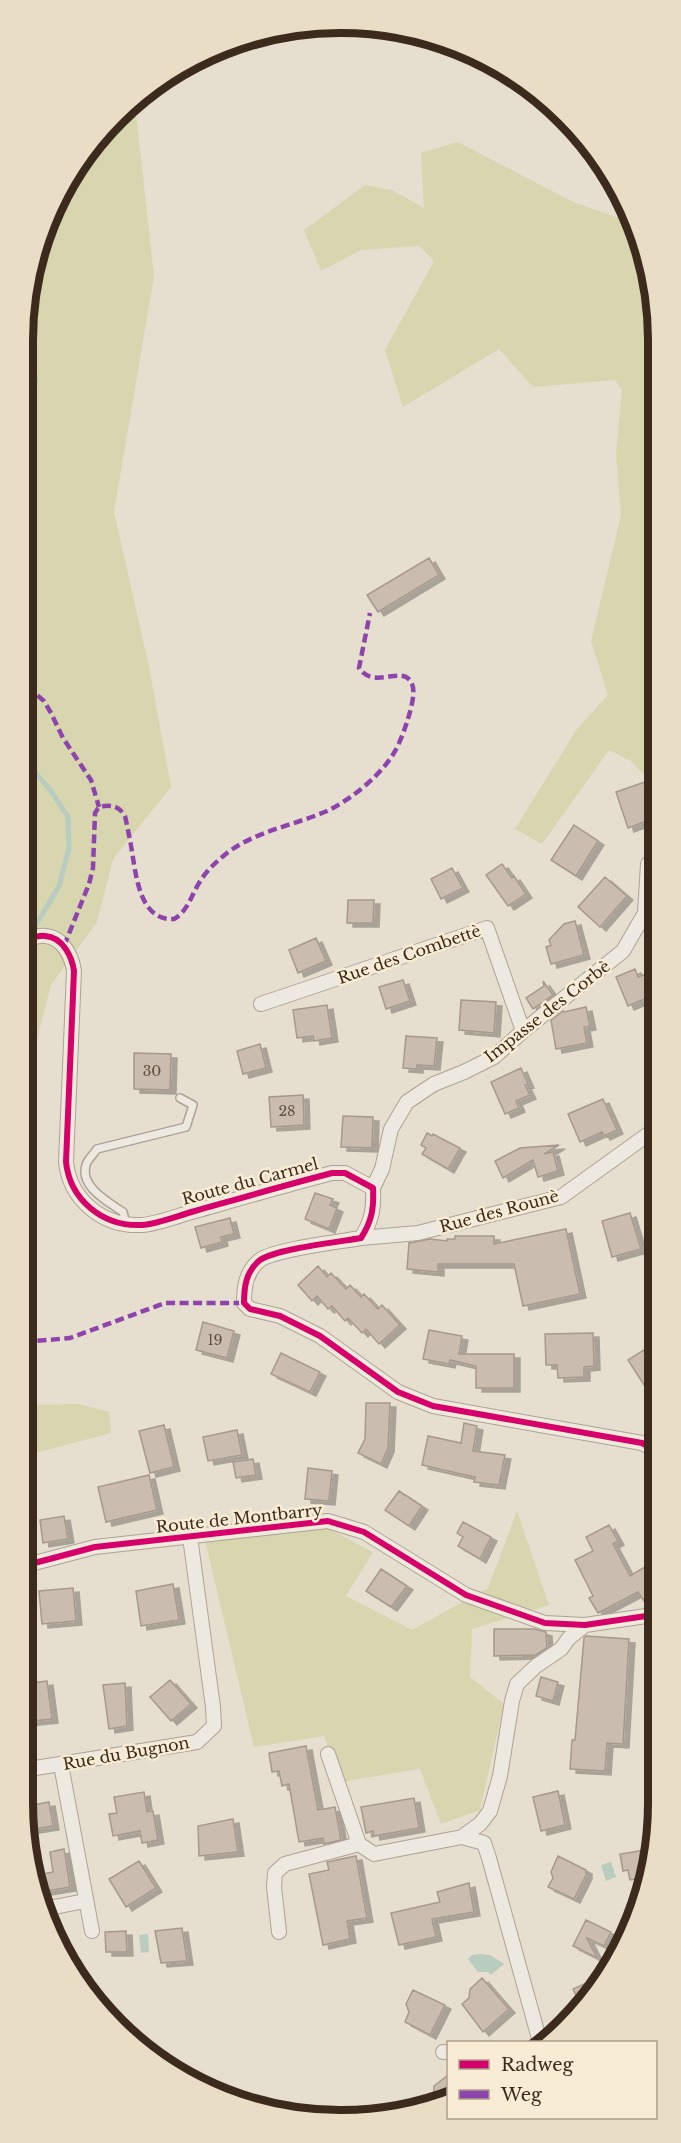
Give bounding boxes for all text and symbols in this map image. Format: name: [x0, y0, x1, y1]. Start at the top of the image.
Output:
street label: Rue des Combettè: [335, 920, 483, 988]
street label: Impasse des Corbè: [480, 956, 614, 1066]
house number: 30: [143, 1062, 161, 1080]
house number: 28: [278, 1102, 296, 1120]
street label: Route du Carmel: [180, 1153, 320, 1209]
street label: Rue des Rounè: [437, 1185, 561, 1237]
house number: 19: [207, 1331, 223, 1349]
street label: Route de Montbarry: [155, 1499, 324, 1537]
street label: Rue du Bugnon: [61, 1732, 191, 1774]
legend: [447, 2041, 657, 2119]
text: Radweg: [501, 2054, 574, 2076]
text: Weg: [500, 2084, 542, 2106]

